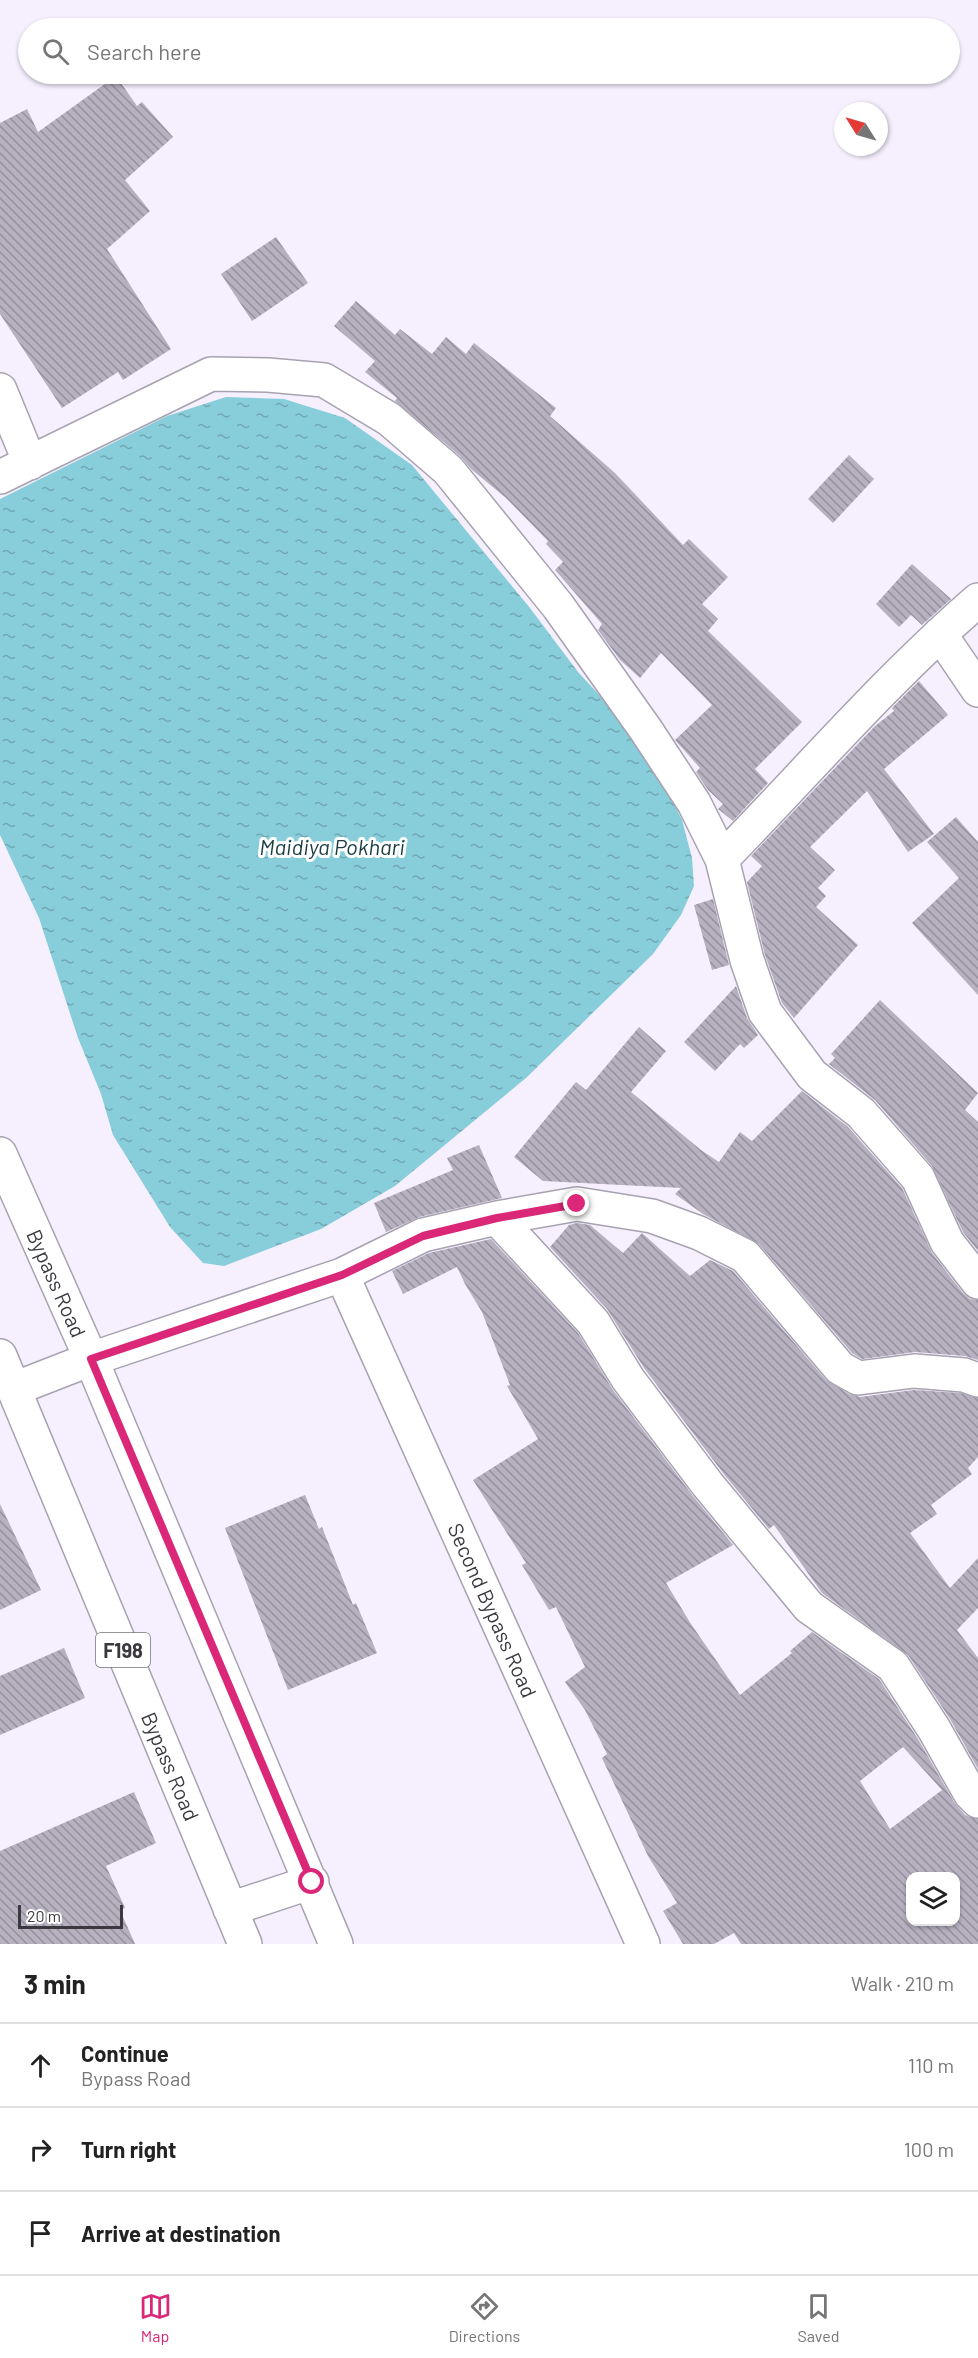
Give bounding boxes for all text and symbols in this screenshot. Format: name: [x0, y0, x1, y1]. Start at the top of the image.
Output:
search box: [18, 18, 960, 84]
icon: search: [39, 35, 72, 68]
text: Search here: [87, 38, 201, 64]
north arrow: [834, 102, 888, 156]
water label: Maidiya Pokhari: [259, 833, 405, 859]
route end: [563, 1190, 589, 1216]
street label: Bypass Road: [22, 1225, 92, 1341]
street label: Second Bypass Road: [443, 1519, 543, 1701]
road number: F198: [96, 1633, 150, 1667]
street label: Bypass Road: [137, 1708, 205, 1824]
route start: [298, 1868, 324, 1894]
map controls: [906, 1872, 960, 1926]
button: layers: [906, 1872, 960, 1926]
scale bar: [18, 1902, 123, 1930]
text: 20 m: [27, 1906, 61, 1925]
text: 3 min: [24, 1968, 86, 1999]
text: Walk · 210 m: [851, 1971, 954, 1995]
text: Continue: [81, 2040, 169, 2066]
icon: ahead: [24, 2049, 57, 2082]
text: 110 m: [908, 2053, 954, 2077]
text: Bypass Road: [81, 2066, 191, 2090]
icon: right: [24, 2133, 57, 2166]
text: Turn right: [81, 2136, 176, 2162]
text: 100 m: [904, 2137, 954, 2161]
icon: arrive: [24, 2217, 57, 2250]
text: Arrive at destination: [81, 2220, 280, 2246]
tab: Map: [139, 2290, 172, 2345]
tab: Directions: [449, 2290, 520, 2345]
tab: Saved: [797, 2290, 839, 2345]

